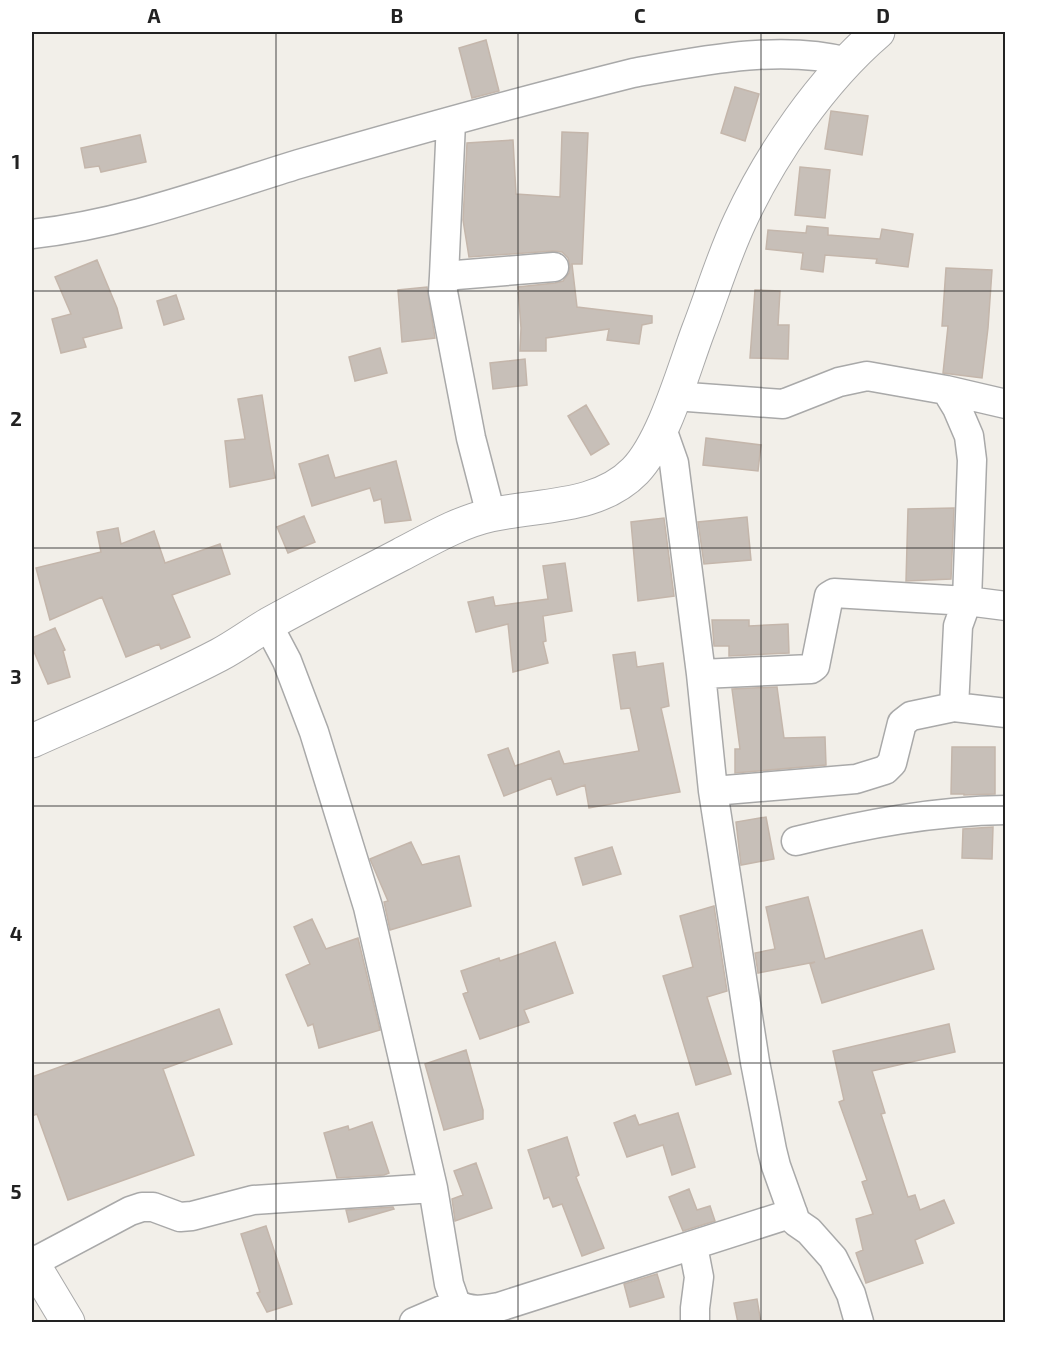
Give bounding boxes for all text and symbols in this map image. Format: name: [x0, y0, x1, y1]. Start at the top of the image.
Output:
text: A: [147, 3, 161, 27]
text: B: [391, 3, 403, 27]
text: C: [634, 3, 646, 27]
text: D: [876, 3, 890, 27]
text: 1: [12, 149, 20, 173]
text: 2: [10, 406, 22, 430]
text: 3: [10, 664, 22, 688]
text: 4: [10, 921, 23, 945]
text: 5: [10, 1179, 22, 1203]

